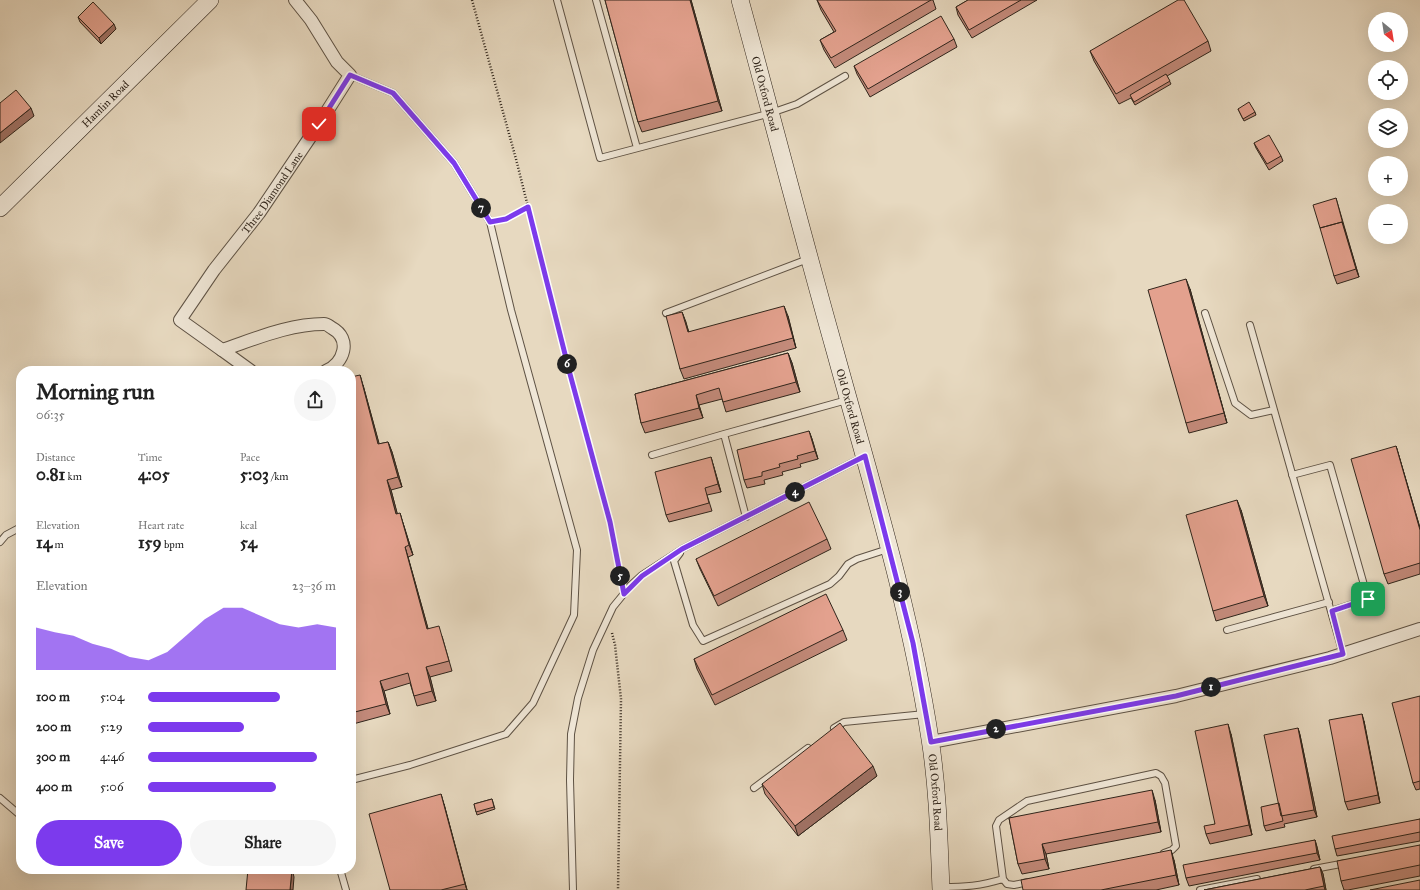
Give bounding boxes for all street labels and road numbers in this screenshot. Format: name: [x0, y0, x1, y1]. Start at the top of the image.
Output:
street label: Old Oxford Road: [749, 55, 782, 133]
street label: Hamlin Road: [79, 77, 132, 130]
street label: Three Diamond Lane: [239, 148, 306, 236]
street label: Old Oxford Road: [834, 367, 867, 446]
street label: Old Oxford Road: [926, 753, 945, 832]

